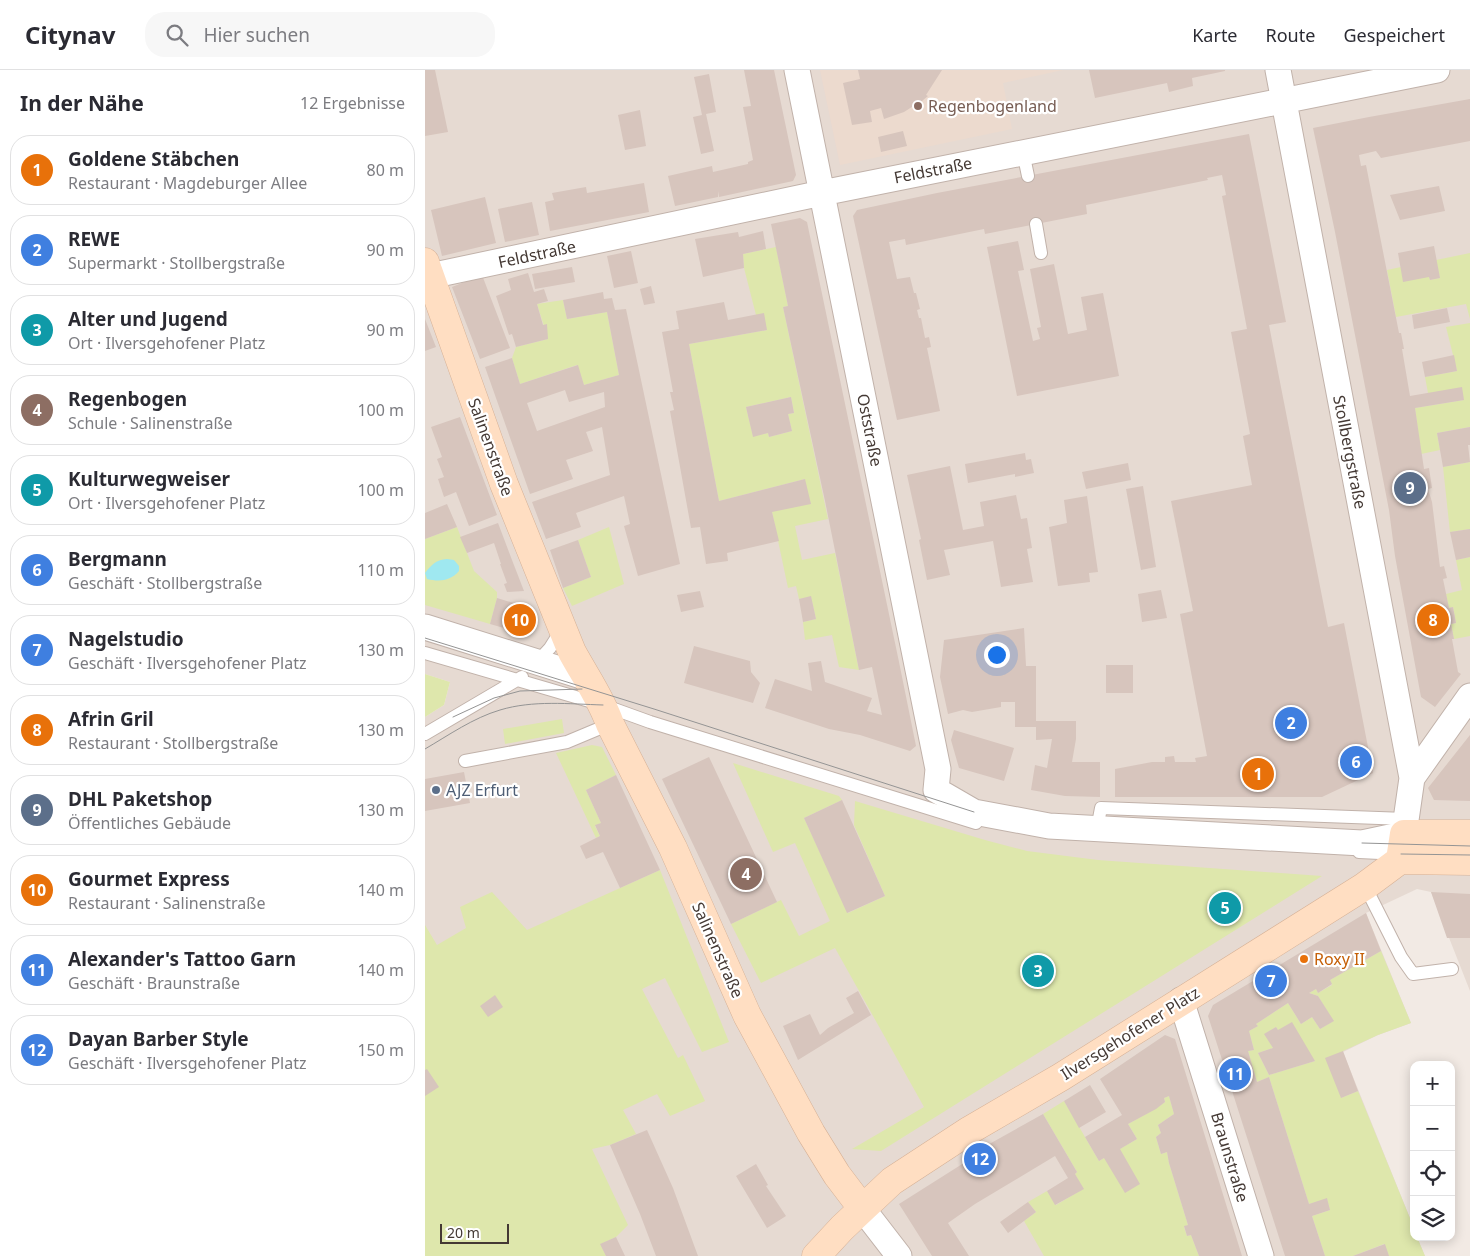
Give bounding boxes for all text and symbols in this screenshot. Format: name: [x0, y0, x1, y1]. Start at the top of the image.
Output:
search box: [145, 12, 495, 57]
text: Citynav: [25, 18, 115, 51]
icon: search: [163, 21, 191, 49]
text: Hier suchen: [203, 22, 310, 48]
text: Karte: [1192, 23, 1238, 47]
text: Route: [1266, 23, 1315, 47]
text: Gespeichert: [1343, 23, 1445, 47]
text: In der Nähe: [20, 89, 144, 117]
text: 12 Ergebnisse: [300, 92, 405, 114]
place label: Regenbogenland: [928, 95, 1057, 117]
marker: Regenbogenland: [912, 100, 924, 112]
text: Goldene Stäbchen: [68, 146, 239, 172]
street label: Feldstraße: [892, 152, 974, 188]
text: 1: [32, 159, 42, 181]
text: 80 m: [367, 159, 404, 181]
text: Restaurant · Magdeburger Allee: [68, 172, 307, 194]
text: REWE: [68, 226, 120, 252]
street label: Feldstraße: [496, 235, 578, 273]
text: 2: [32, 239, 42, 261]
text: 90 m: [367, 239, 404, 261]
text: Supermarkt · Stollbergstraße: [68, 252, 285, 274]
text: Alter und Jugend: [68, 306, 228, 332]
text: 3: [32, 319, 42, 341]
text: 90 m: [367, 319, 404, 341]
text: Ort · Ilversgehofener Platz: [68, 332, 265, 354]
text: Regenbogen: [68, 386, 187, 412]
street label: Oststraße: [852, 392, 888, 468]
street label: Stollbergstraße: [1328, 393, 1372, 511]
street label: Salinenstraße: [463, 395, 519, 499]
text: 4: [32, 399, 42, 421]
text: 100 m: [357, 399, 404, 421]
text: Schule · Salinenstraße: [68, 412, 233, 434]
text: Kulturwegweiser: [68, 466, 230, 492]
pin: 9: [1394, 469, 1426, 507]
text: 5: [32, 479, 42, 501]
text: 100 m: [357, 479, 404, 501]
text: Ort · Ilversgehofener Platz: [68, 492, 265, 514]
text: Bergmann: [68, 546, 167, 572]
text: 6: [32, 559, 42, 581]
text: 110 m: [357, 559, 404, 581]
text: Geschäft · Stollbergstraße: [68, 572, 262, 594]
pin: 10: [504, 601, 536, 639]
pin: 8: [1417, 601, 1449, 639]
text: Nagelstudio: [68, 626, 184, 652]
text: 7: [32, 639, 42, 661]
text: 130 m: [357, 639, 404, 661]
your location: [984, 642, 1010, 668]
text: Geschäft · Ilversgehofener Platz: [68, 652, 306, 674]
pin: 2: [1275, 704, 1307, 742]
text: Afrin Gril: [68, 706, 154, 732]
text: 8: [32, 719, 42, 741]
text: 130 m: [357, 719, 404, 741]
text: Restaurant · Stollbergstraße: [68, 732, 278, 754]
pin: 6: [1340, 743, 1372, 781]
pin: 1: [1242, 755, 1274, 793]
place label: AJZ Erfurt: [446, 779, 518, 801]
marker: AJZ Erfurt: [430, 784, 442, 796]
text: DHL Paketshop: [68, 786, 212, 812]
text: 9: [32, 799, 42, 821]
text: 130 m: [357, 799, 404, 821]
text: Öffentliches Gebäude: [68, 812, 231, 834]
pin: 4: [730, 855, 762, 893]
text: Gourmet Express: [68, 866, 230, 892]
text: 10: [28, 879, 46, 901]
text: 140 m: [357, 879, 404, 901]
pin: 5: [1209, 889, 1241, 927]
text: Restaurant · Salinenstraße: [68, 892, 265, 914]
street label: Salinenstraße: [687, 899, 749, 1001]
text: Alexander's Tattoo Garn: [68, 946, 296, 972]
place label: Roxy II: [1314, 948, 1365, 970]
pin: 3: [1022, 952, 1054, 990]
marker: Roxy II: [1298, 953, 1310, 965]
text: 11: [28, 959, 46, 981]
text: 140 m: [357, 959, 404, 981]
pin: 7: [1255, 962, 1287, 1000]
text: Geschäft · Braunstraße: [68, 972, 240, 994]
street label: Ilversgehofener Platz: [1056, 981, 1204, 1085]
text: Dayan Barber Style: [68, 1026, 249, 1052]
text: 12: [28, 1039, 46, 1061]
text: 150 m: [357, 1039, 404, 1061]
text: Geschäft · Ilversgehofener Platz: [68, 1052, 306, 1074]
pin: 11: [1219, 1055, 1251, 1093]
map controls: [1410, 1061, 1455, 1241]
button: +: [1410, 1061, 1455, 1106]
button: −: [1410, 1106, 1455, 1151]
street label: Braunstraße: [1206, 1109, 1254, 1205]
pin: 12: [964, 1140, 996, 1178]
button: locate: [1410, 1151, 1455, 1196]
button: layers: [1410, 1196, 1455, 1241]
scale bar: [440, 1221, 509, 1244]
text: 20 m: [447, 1223, 480, 1242]

